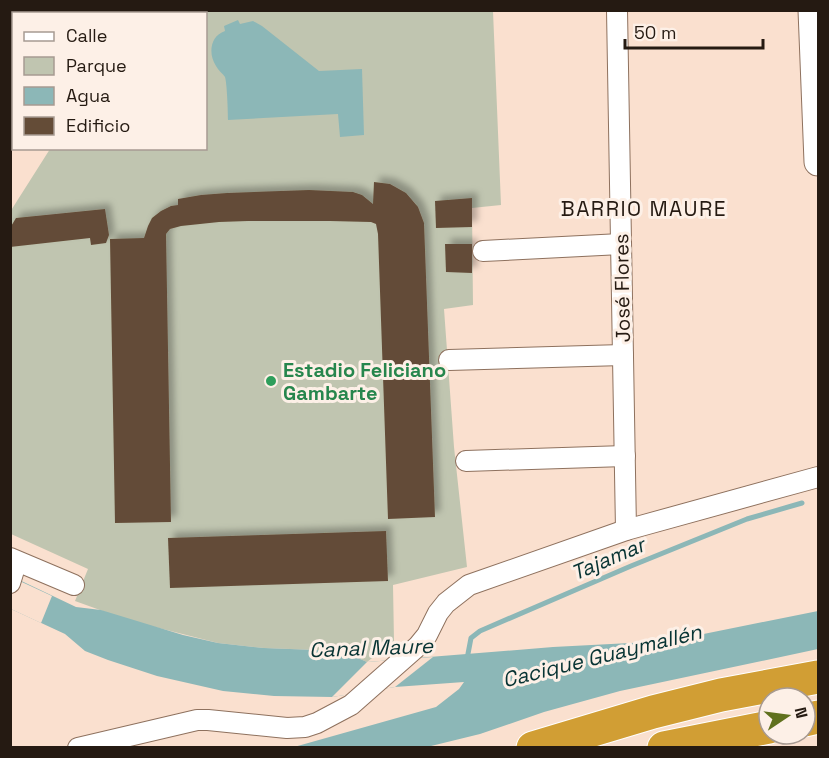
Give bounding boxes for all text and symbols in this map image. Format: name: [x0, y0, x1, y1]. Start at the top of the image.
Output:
legend: [12, 12, 207, 150]
scale bar: [625, 12, 763, 50]
text: 50 m: [634, 21, 676, 44]
text: Calle: [66, 24, 107, 47]
text: Parque: [66, 54, 127, 77]
text: Agua: [66, 84, 110, 107]
text: Edificio: [66, 114, 130, 137]
district label: BARRIO MAURE: [561, 195, 727, 222]
street label: José Flores: [608, 233, 636, 343]
place label: Estadio Feliciano Gambarte: [283, 357, 446, 406]
marker: Estadio Feliciano Gambarte: [264, 374, 278, 388]
water label: Tajamar: [567, 530, 651, 586]
water label: Cacique Guaymallén: [499, 617, 705, 693]
water label: Canal Maure: [309, 632, 435, 663]
north arrow: [757, 686, 817, 746]
text: N: [790, 705, 813, 720]

